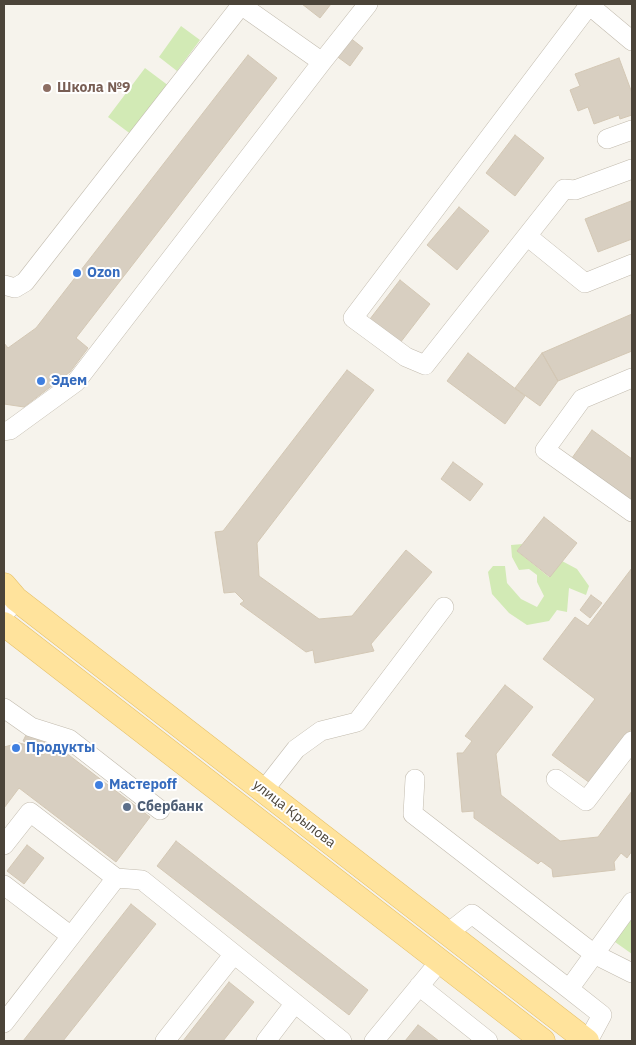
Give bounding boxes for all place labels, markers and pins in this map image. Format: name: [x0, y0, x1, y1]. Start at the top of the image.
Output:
place label: Школа №9: [57, 80, 130, 96]
marker: Школа №9: [41, 82, 53, 94]
place label: Ozon: [87, 265, 120, 281]
marker: Ozon: [71, 267, 83, 279]
place label: Эдем: [51, 373, 87, 389]
marker: Эдем: [35, 375, 47, 387]
place label: Продукты: [26, 740, 95, 756]
marker: Продукты: [10, 742, 22, 754]
place label: Мастерoff: [109, 777, 177, 793]
marker: Мастерoff: [93, 779, 105, 791]
place label: Сбербанк: [137, 799, 203, 815]
marker: Сбербанк: [121, 801, 133, 813]

